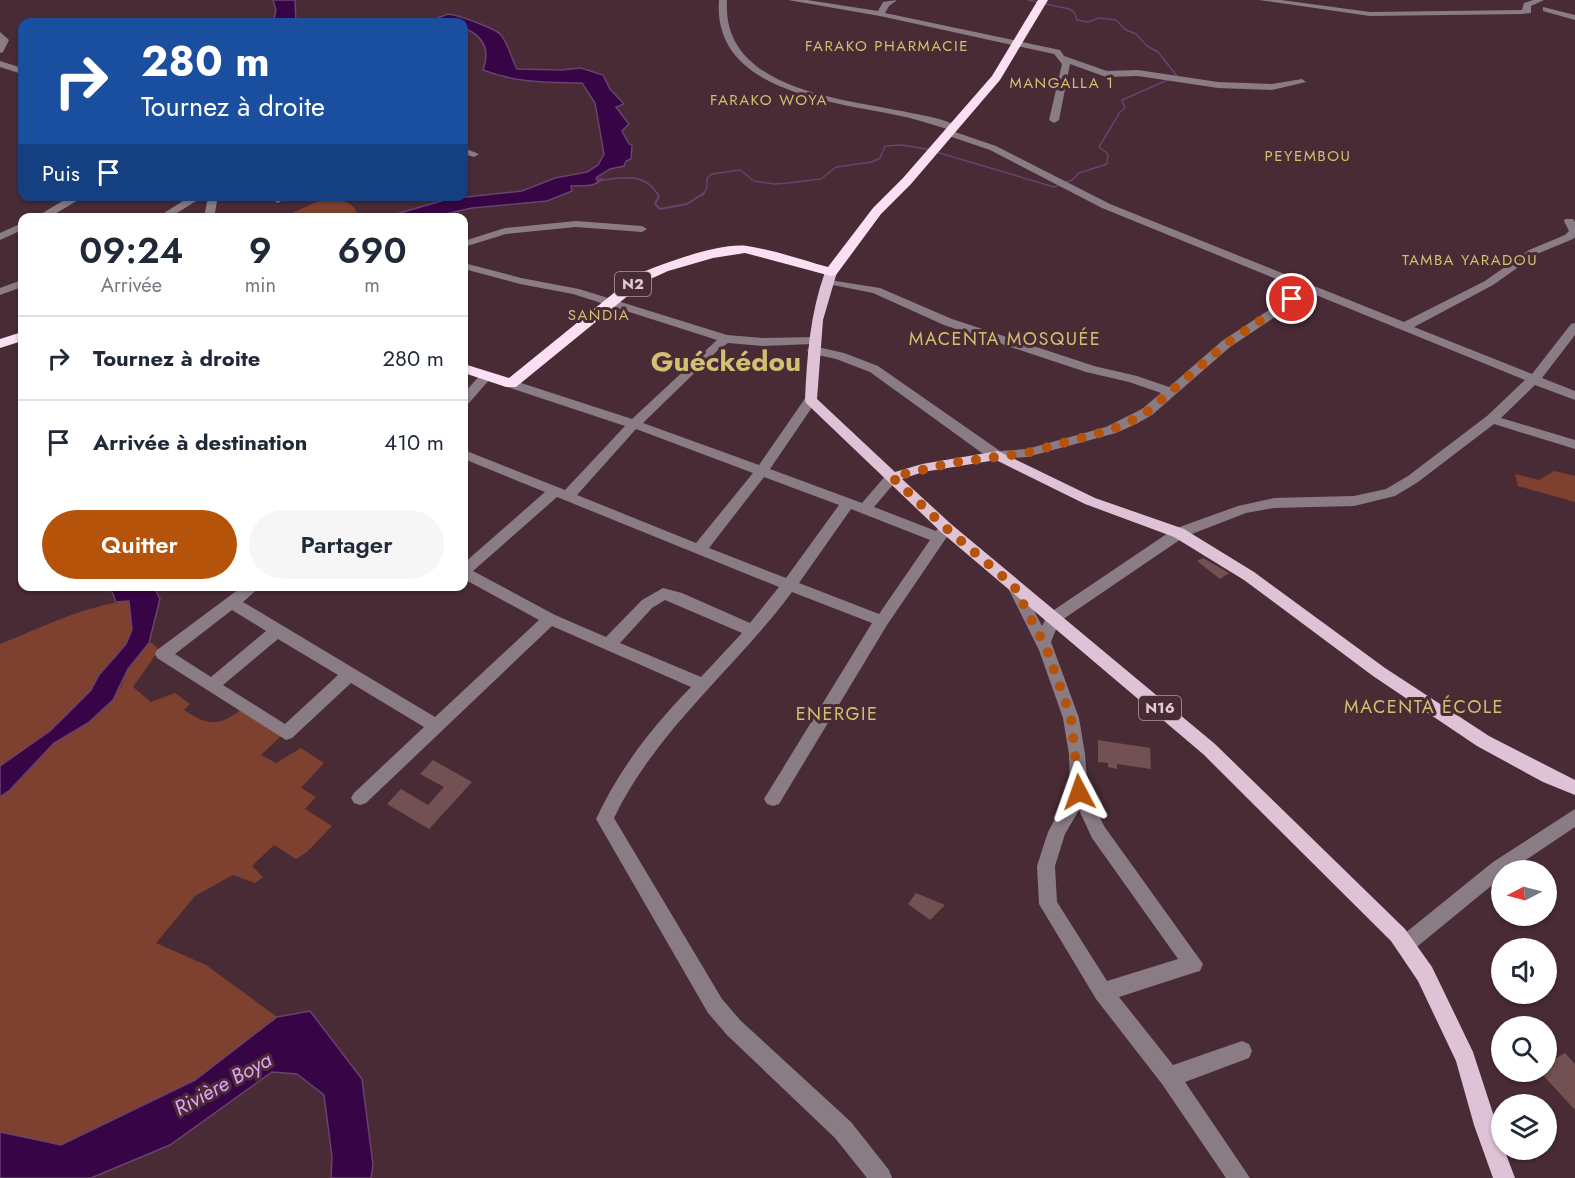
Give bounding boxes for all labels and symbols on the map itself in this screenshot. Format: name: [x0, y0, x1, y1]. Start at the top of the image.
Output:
district label: FARAKO PHARMACIE: [805, 35, 969, 57]
district label: MANGALLA 1: [1010, 72, 1114, 94]
district label: FARAKO WOYA: [710, 89, 828, 111]
district label: PEYEMBOU: [1265, 145, 1351, 167]
district label: TAMBA YARADOU: [1402, 249, 1538, 271]
road number: N2: [615, 272, 651, 296]
pin: [1266, 273, 1317, 324]
district label: SANDIA: [568, 304, 630, 326]
district label: MACENTA MOSQUÉE: [909, 326, 1101, 352]
district label: Guéckédou: [651, 341, 801, 382]
district label: MACENTA ÉCOLE: [1344, 694, 1504, 720]
road number: N16: [1139, 696, 1181, 720]
district label: ENERGIE: [796, 701, 878, 727]
position arrow: [1047, 760, 1111, 824]
north arrow: [1491, 860, 1557, 926]
water label: Rivière Boya: [169, 1045, 278, 1123]

